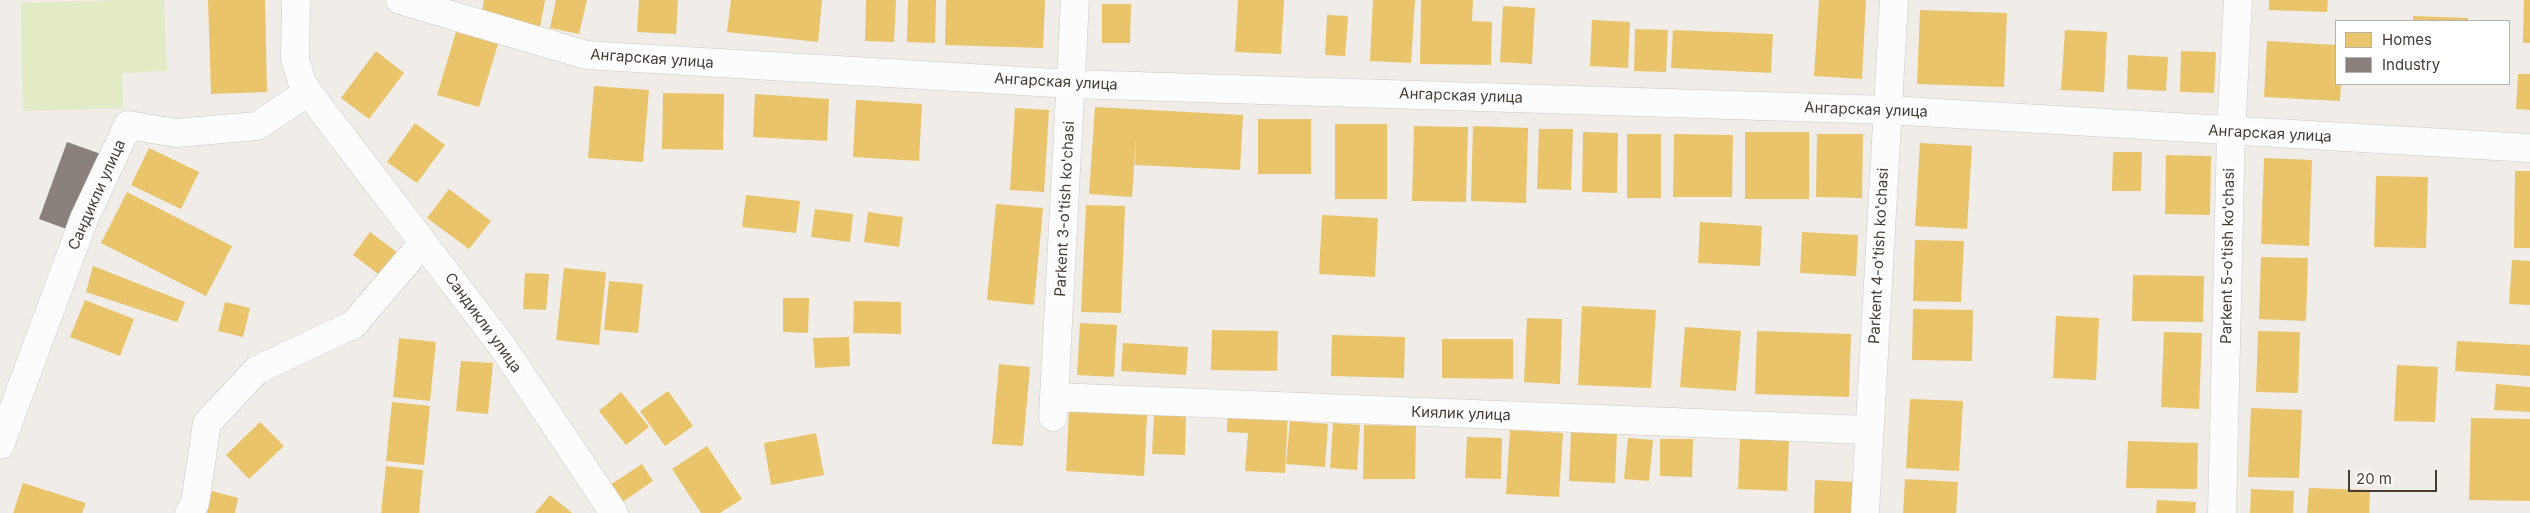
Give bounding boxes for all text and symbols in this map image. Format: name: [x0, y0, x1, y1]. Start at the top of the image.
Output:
legend: [2335, 20, 2510, 85]
text: Homes: [2382, 30, 2432, 49]
street label: Ангарская улица: [590, 46, 714, 72]
text: Industry: [2382, 55, 2440, 74]
street label: Ангарская улица: [994, 70, 1118, 94]
street label: Ангарская улица: [1399, 85, 1523, 107]
street label: Ангарская улица: [1804, 99, 1928, 121]
street label: Parkent 3-o'tish ko'chasi: [1051, 121, 1079, 297]
street label: Ангарская улица: [2208, 122, 2332, 146]
street label: Сандикли улица: [65, 137, 129, 253]
street label: Parkent 4-o'tish ko'chasi: [1865, 168, 1893, 344]
street label: Parkent 5-o'tish ko'chasi: [2217, 168, 2239, 344]
street label: Сандикли улица: [441, 270, 525, 376]
street label: Киялик улица: [1411, 403, 1511, 425]
scale bar: [2350, 460, 2439, 492]
text: 20 m: [2356, 469, 2392, 488]

